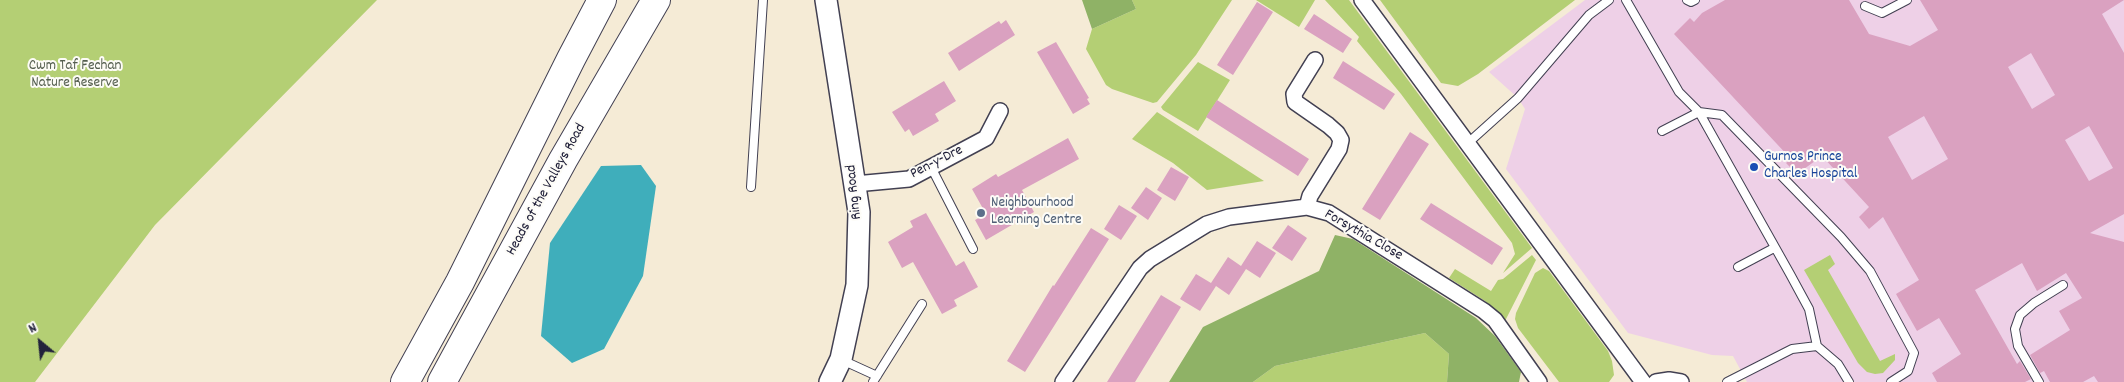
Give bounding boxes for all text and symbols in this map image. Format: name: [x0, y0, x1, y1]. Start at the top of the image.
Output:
park label: Cwm Taf Fechan Nature Reserve: [29, 58, 121, 93]
street label: Heads of the Valleys Road: [503, 121, 591, 259]
street label: Pen-y-Dre: [908, 142, 966, 184]
place label: Gurnos Prince Charles Hospital: [1764, 149, 1857, 184]
marker: Gurnos Prince Charles Hospital: [1748, 161, 1760, 173]
street label: Ring Road: [843, 164, 867, 220]
place label: Neighbourhood Learning Centre: [991, 195, 1082, 230]
street label: Forsythia Close: [1321, 206, 1405, 266]
marker: Neighbourhood Learning Centre: [975, 207, 987, 219]
north arrow: [15, 317, 65, 367]
text: N: [25, 318, 41, 339]

